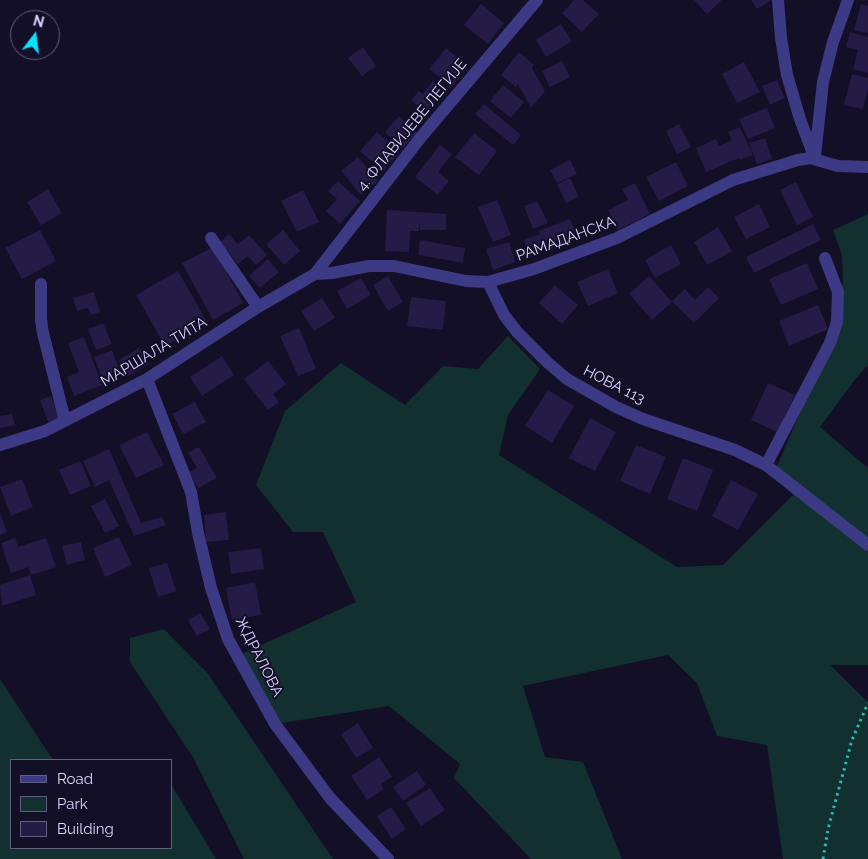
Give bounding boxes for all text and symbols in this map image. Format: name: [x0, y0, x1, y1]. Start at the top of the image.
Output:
north arrow: [10, 10, 60, 60]
text: N: [31, 12, 46, 31]
street label: 4. ФЛАВИЈЕВЕ ЛЕГИЈЕ: [353, 56, 471, 194]
street label: РАМАДАНСКА: [514, 213, 618, 265]
street label: МАРШАЛА ТИТА: [98, 313, 210, 391]
street label: НОВА 113: [580, 362, 648, 408]
street label: ЖДРАЛОВА: [231, 614, 287, 700]
legend: [10, 759, 172, 849]
text: Road: [57, 770, 93, 788]
text: Park: [57, 795, 88, 813]
text: Building: [57, 820, 114, 838]

